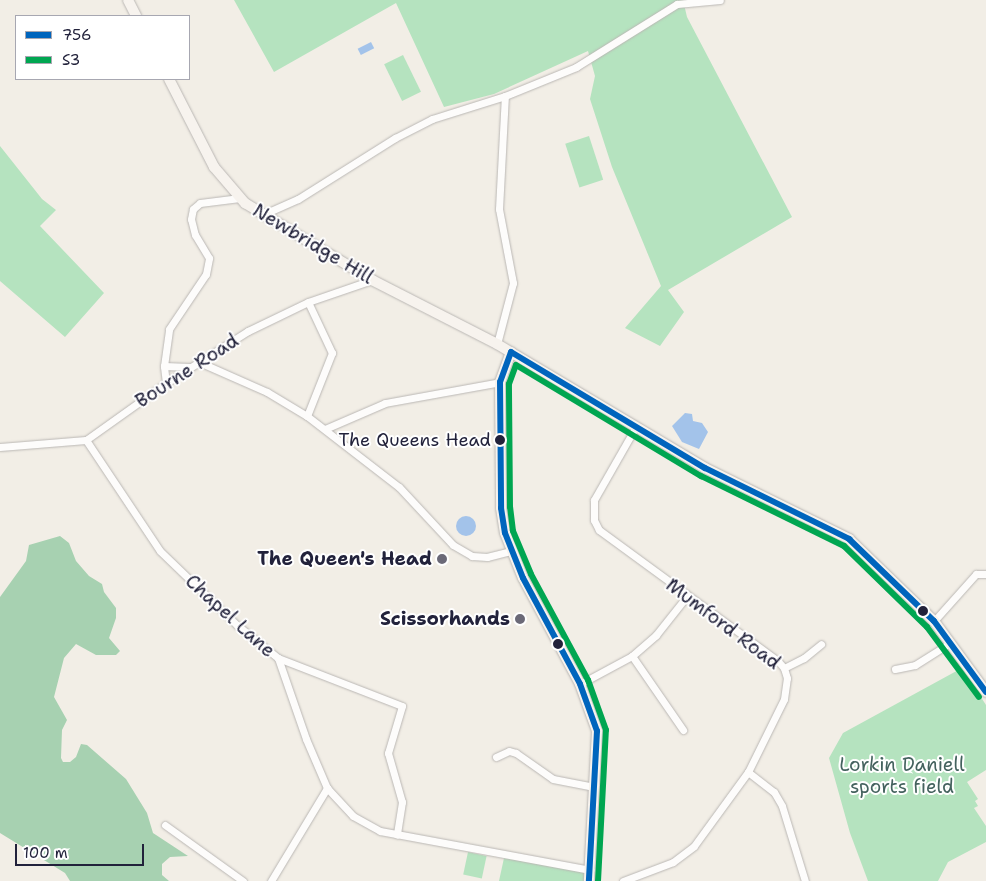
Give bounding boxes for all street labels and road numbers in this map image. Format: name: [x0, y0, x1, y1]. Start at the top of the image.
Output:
street label: Newbridge Hill: [249, 199, 377, 289]
street label: Bourne Road: [131, 329, 243, 413]
street label: Chapel Lane: [181, 570, 279, 662]
street label: Mumford Road: [661, 574, 785, 674]

